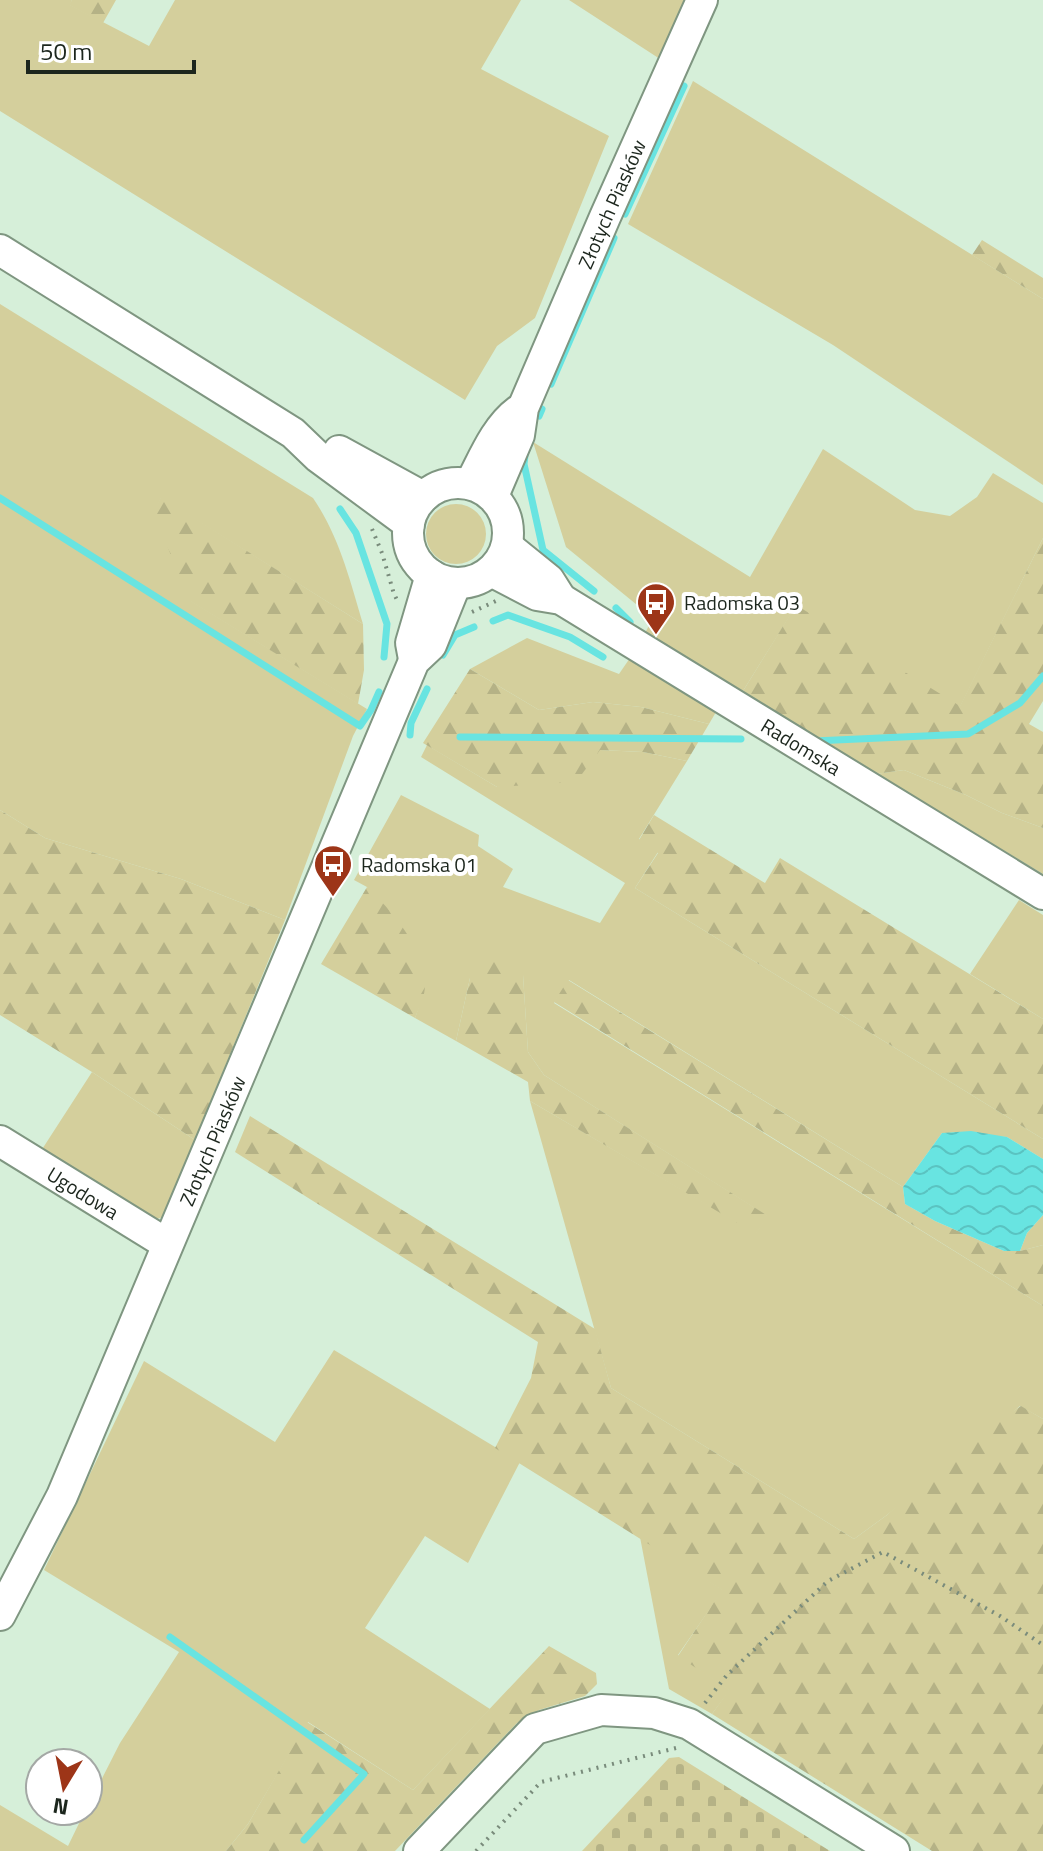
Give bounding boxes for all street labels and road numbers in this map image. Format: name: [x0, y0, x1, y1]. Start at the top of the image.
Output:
street label: Złotych Piasków: [569, 134, 653, 273]
street label: Radomska: [755, 710, 847, 783]
street label: Złotych Piasków: [171, 1071, 253, 1210]
street label: Ugodowa: [41, 1158, 125, 1227]

